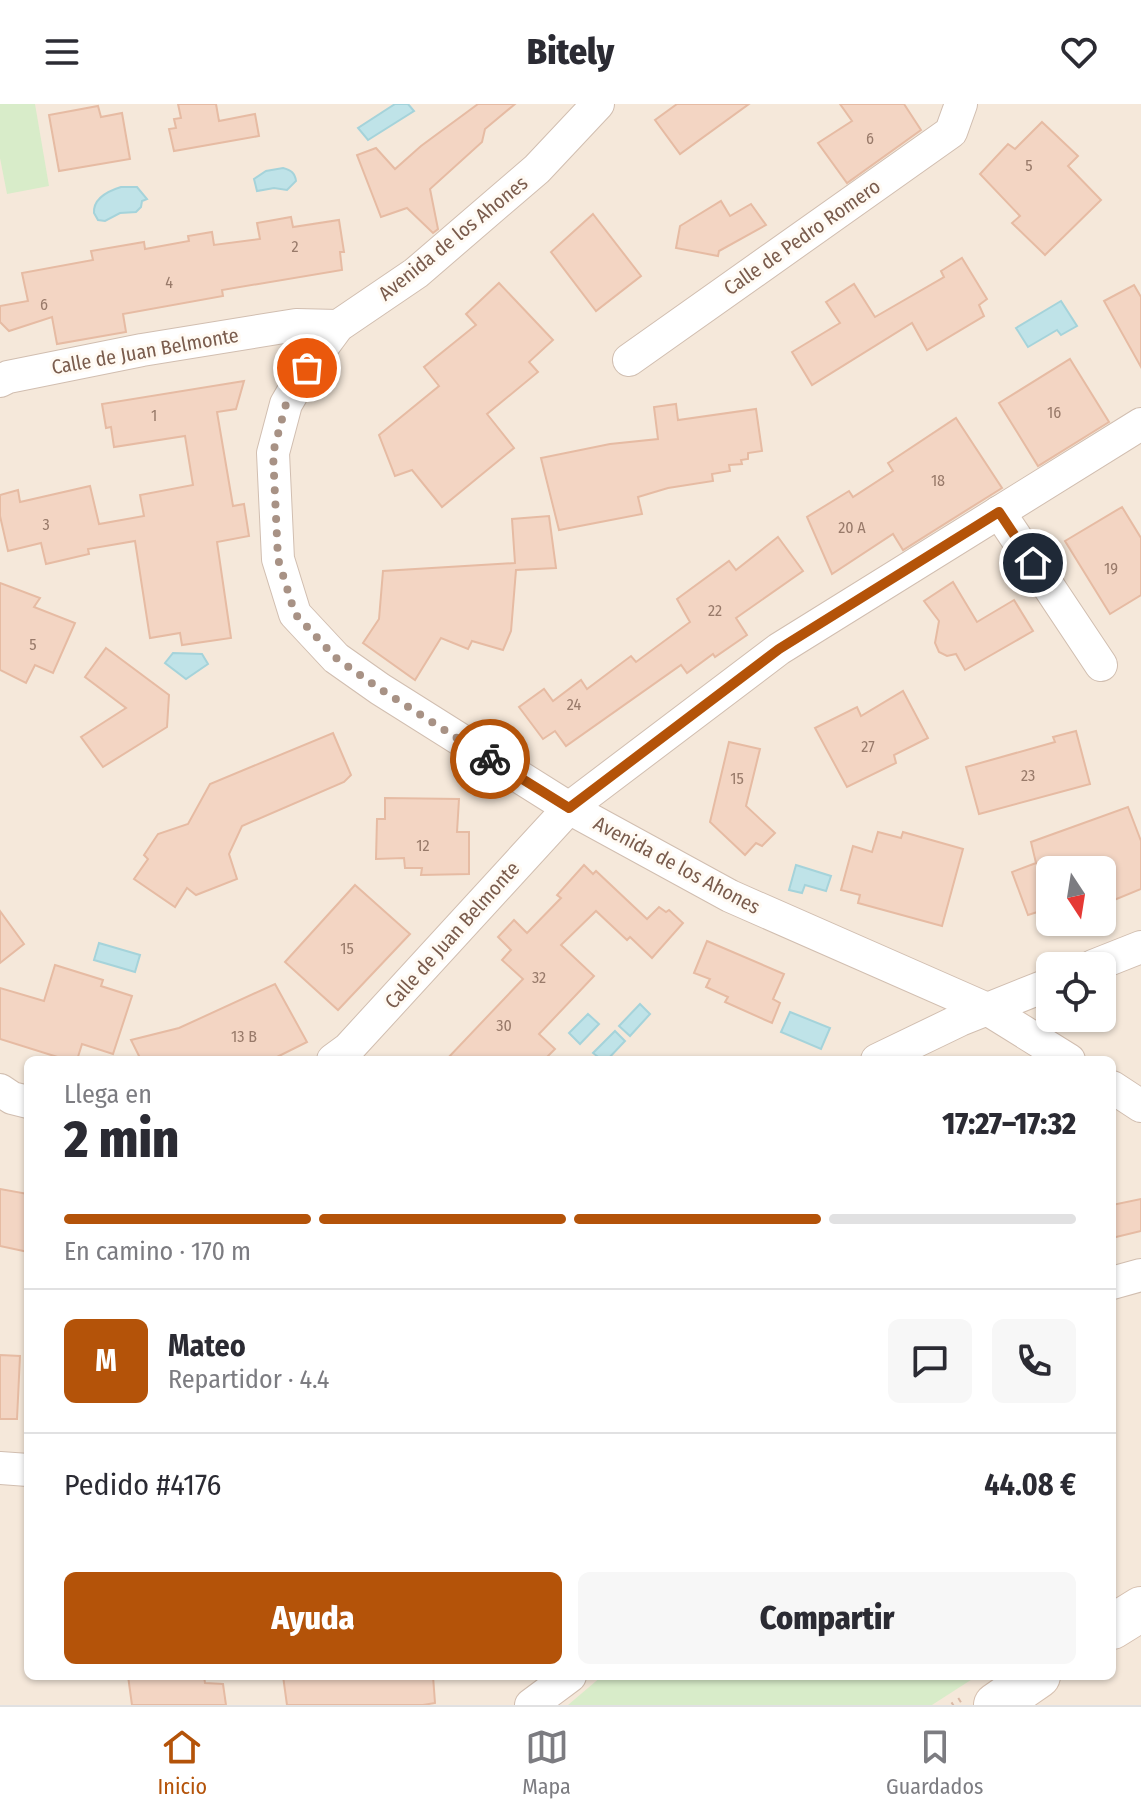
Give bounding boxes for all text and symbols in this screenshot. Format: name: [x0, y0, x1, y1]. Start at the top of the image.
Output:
icon: menu: [40, 30, 84, 74]
text: Bitely: [527, 30, 614, 74]
icon: heart: [1057, 30, 1101, 74]
house number: 6: [866, 129, 874, 148]
house number: 5: [1025, 156, 1033, 175]
street label: Avenida de los Ahones: [374, 171, 532, 305]
street label: Calle de Pedro Romero: [719, 174, 885, 300]
house number: 2: [291, 237, 299, 256]
house number: 4: [165, 273, 173, 292]
house number: 6: [40, 295, 48, 314]
street label: Calle de Juan Belmonte: [50, 323, 240, 379]
pin: [273, 334, 341, 402]
icon: bag: [285, 346, 329, 390]
house number: 16: [1047, 403, 1061, 422]
house number: 1: [151, 406, 157, 425]
house number: 18: [931, 471, 945, 490]
house number: 3: [42, 515, 50, 534]
house number: 20 A: [838, 518, 866, 537]
pin: [999, 529, 1067, 597]
icon: home: [1011, 541, 1055, 585]
house number: 19: [1104, 559, 1118, 578]
house number: 22: [708, 601, 722, 620]
house number: 5: [29, 635, 37, 654]
house number: 24: [567, 695, 581, 714]
courier: [450, 719, 530, 799]
icon: bike: [468, 737, 512, 781]
house number: 27: [861, 737, 875, 756]
house number: 23: [1021, 766, 1035, 785]
house number: 15: [730, 769, 744, 788]
street label: Avenida de los Ahones: [590, 811, 764, 919]
house number: 12: [416, 836, 430, 855]
north arrow: [1036, 856, 1116, 936]
map controls: [1036, 856, 1116, 1032]
street label: Calle de Juan Belmonte: [380, 857, 524, 1013]
house number: 15: [340, 939, 354, 958]
button: locate: [1036, 952, 1116, 1032]
house number: 32: [532, 968, 546, 987]
house number: 30: [496, 1016, 512, 1035]
house number: 13 B: [231, 1027, 257, 1046]
text: Llega en: [64, 1079, 152, 1110]
text: 17:27–17:32: [942, 1106, 1076, 1142]
text: 2 min: [64, 1108, 179, 1171]
text: En camino · 170 m: [64, 1236, 251, 1267]
button: chat: [888, 1319, 972, 1403]
button: phone: [992, 1319, 1076, 1403]
text: Mateo: [168, 1328, 246, 1364]
text: M: [95, 1343, 117, 1379]
text: Repartidor · 4.4: [168, 1364, 329, 1395]
text: Pedido #4176: [64, 1467, 221, 1503]
text: 44.08 €: [984, 1467, 1076, 1503]
button: Ayuda: [64, 1572, 562, 1664]
button: Compartir: [578, 1572, 1076, 1664]
tab: Inicio: [158, 1725, 207, 1800]
tab: Mapa: [522, 1725, 571, 1800]
tab: Guardados: [886, 1725, 983, 1800]

